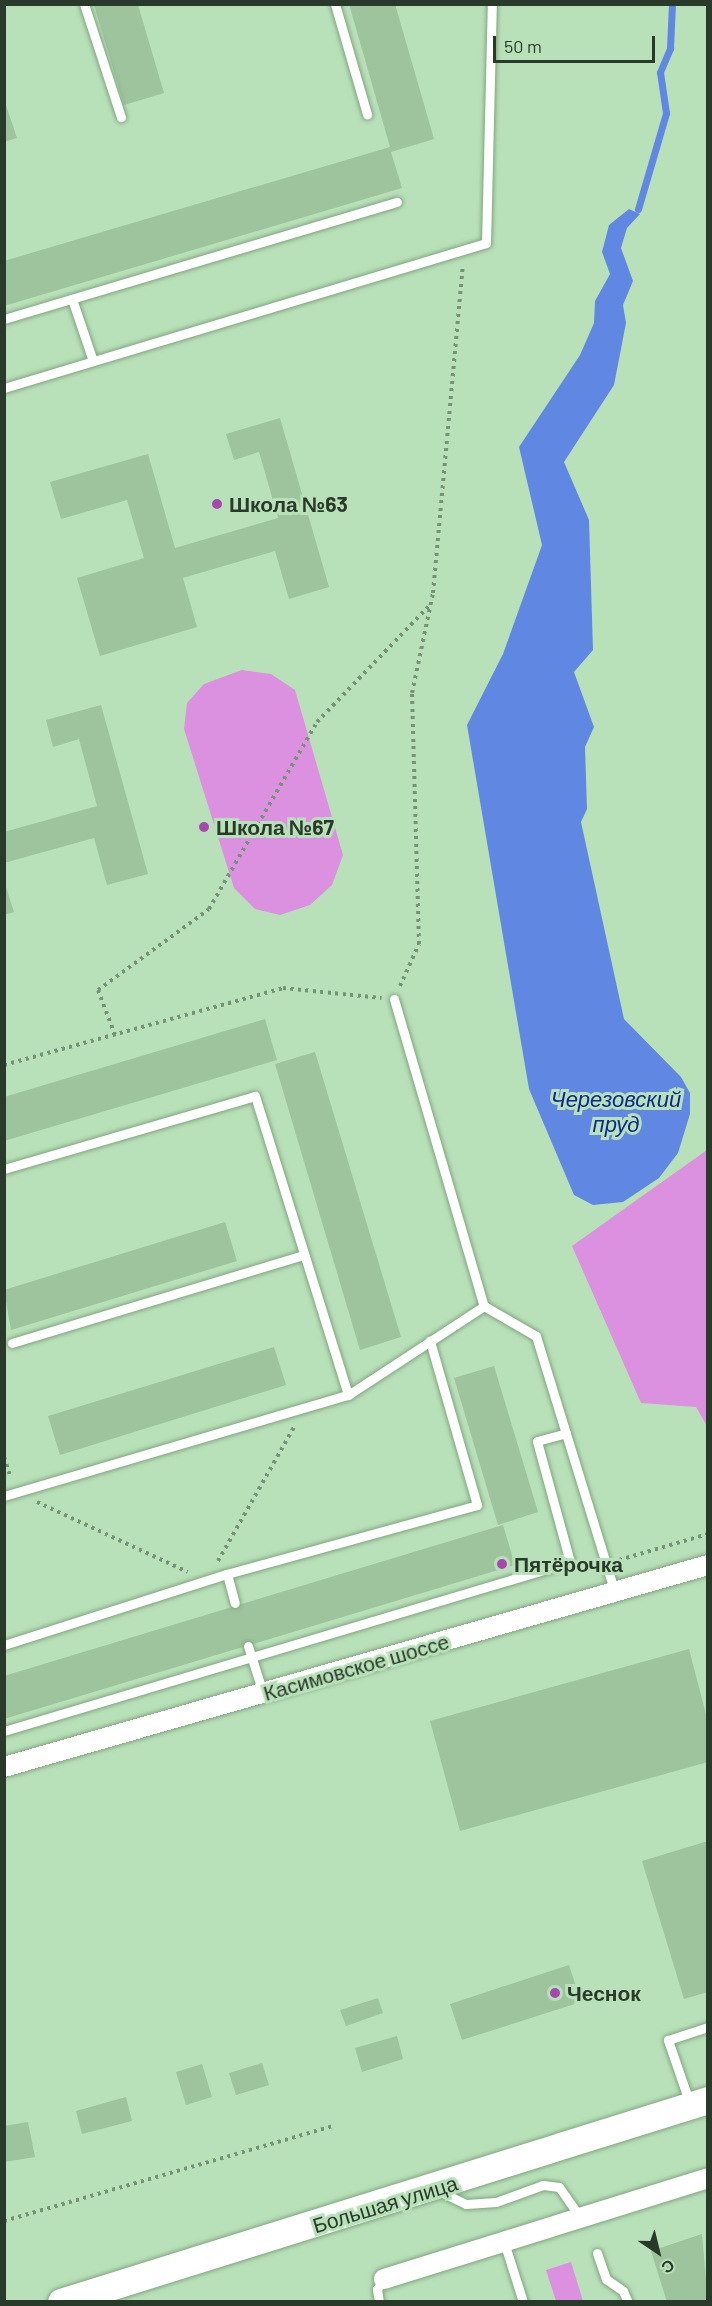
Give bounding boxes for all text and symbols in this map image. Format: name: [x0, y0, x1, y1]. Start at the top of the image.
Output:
scale bar: [496, 24, 658, 62]
text: 50 m: [504, 35, 542, 57]
place label: Школа №63: [229, 491, 348, 517]
marker: Школа №63: [210, 497, 224, 511]
place label: Школа №67: [216, 814, 334, 840]
marker: Школа №67: [197, 820, 211, 834]
water label: Черезовский пруд: [551, 1085, 681, 1136]
place label: Пятёрочка: [514, 1551, 623, 1577]
marker: Пятёрочка: [495, 1557, 509, 1571]
street label: Касимовское шоссе: [260, 1628, 452, 1706]
place label: Чеснок: [567, 1980, 641, 2006]
marker: Чеснок: [548, 1986, 562, 2000]
street label: Большая улица: [310, 2170, 460, 2238]
north arrow: [628, 2222, 688, 2282]
text: С: [658, 2256, 679, 2278]

